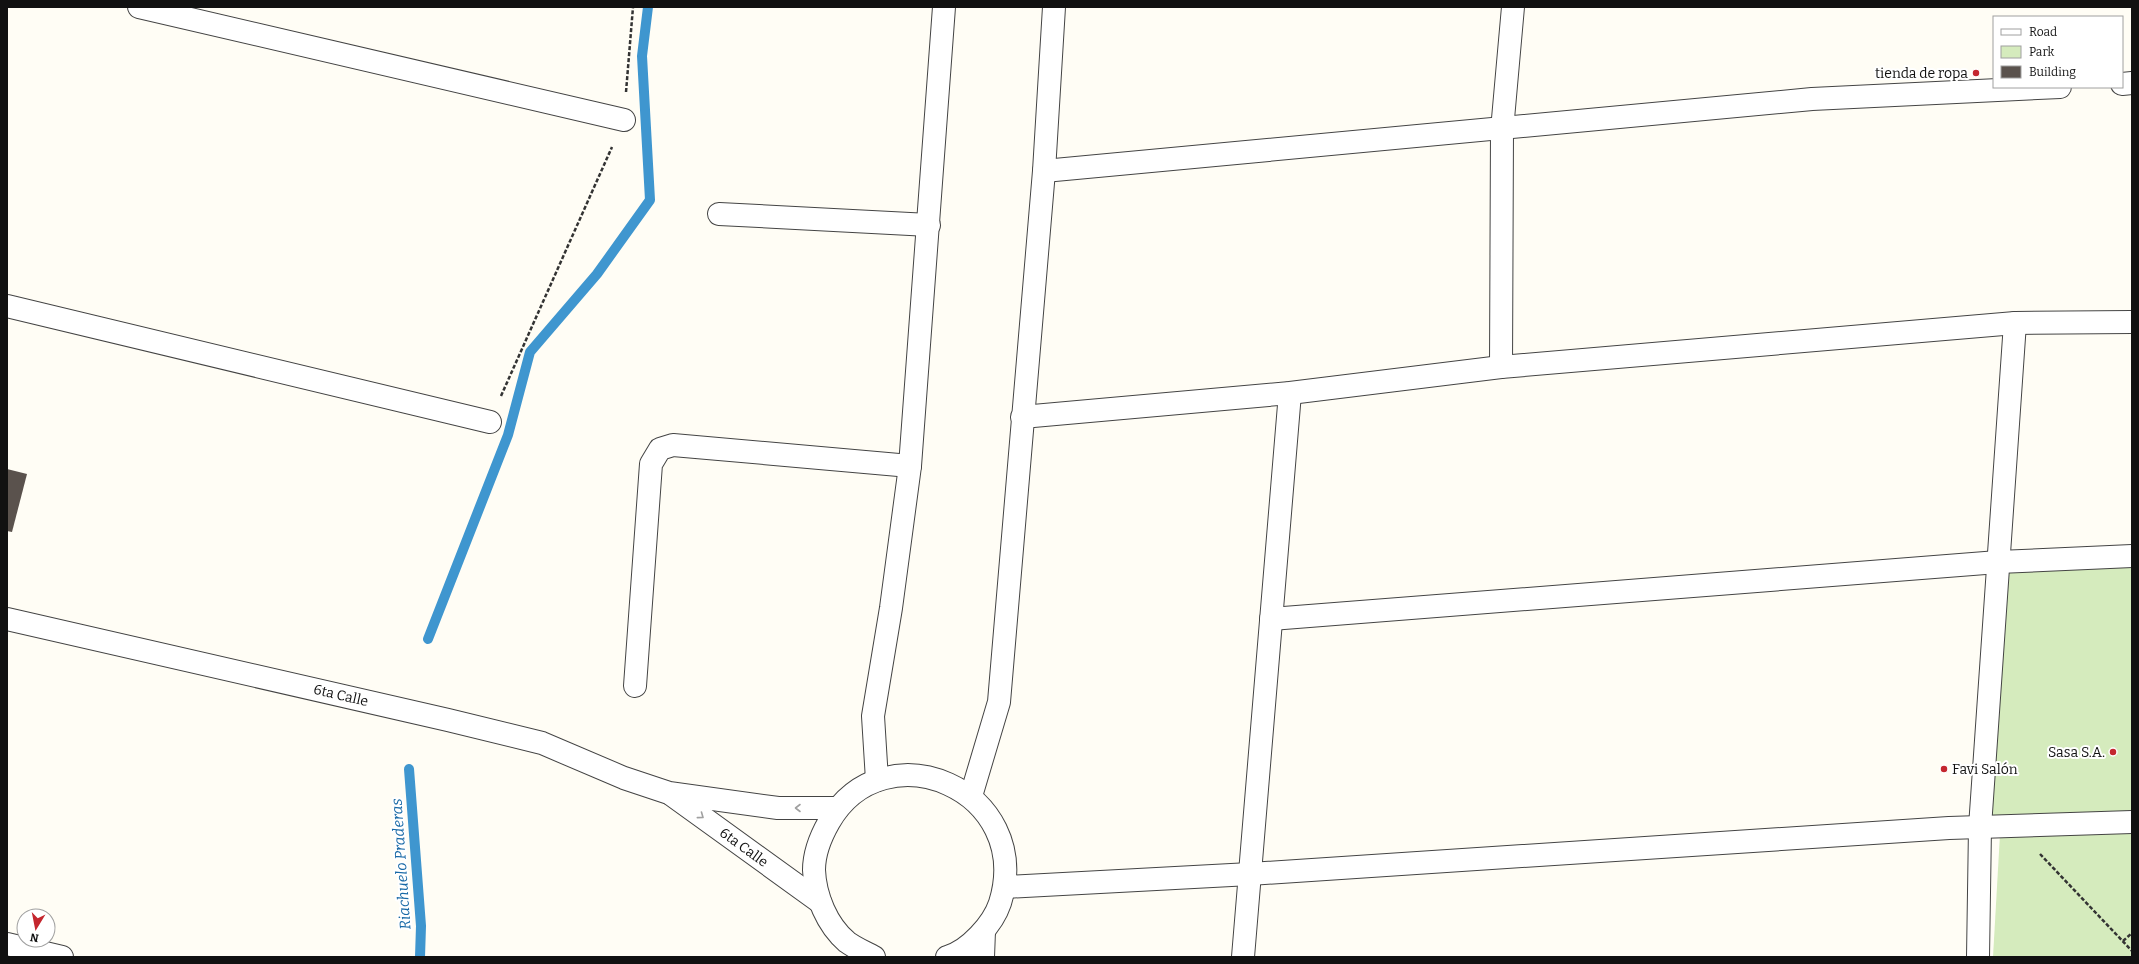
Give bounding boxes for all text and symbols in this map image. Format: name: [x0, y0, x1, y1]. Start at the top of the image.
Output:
legend: [1993, 16, 2123, 88]
text: Road: [2029, 25, 2057, 39]
text: Park: [2029, 45, 2055, 59]
place label: tienda de ropa: [1875, 65, 1968, 82]
text: Building: [2029, 65, 2076, 79]
marker: tienda de ropa: [1971, 68, 1981, 78]
street label: 6ta Calle: [312, 681, 370, 710]
place label: Sasa S.A.: [2048, 744, 2105, 761]
marker: Sasa S.A.: [2108, 747, 2118, 757]
place label: Favi Salón: [1952, 761, 2018, 778]
marker: Favi Salón: [1939, 764, 1949, 774]
water label: Riachuelo Praderas: [387, 798, 415, 930]
one-way arrow: [795, 804, 801, 812]
one-way arrow: [696, 811, 703, 818]
street label: 6ta Calle: [716, 824, 771, 871]
north arrow: [16, 908, 56, 948]
text: N: [29, 930, 40, 944]

